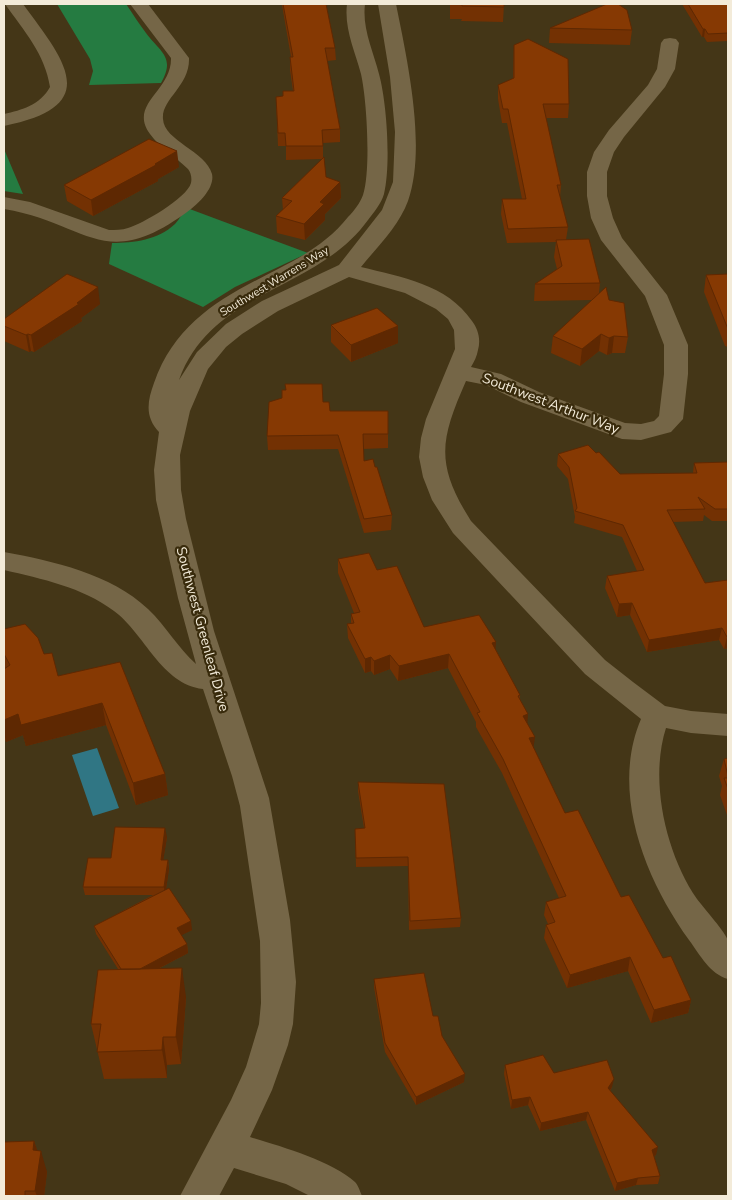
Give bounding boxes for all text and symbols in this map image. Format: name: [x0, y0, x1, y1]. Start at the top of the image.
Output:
street label: Southwest Warrens Way: [217, 243, 332, 320]
street label: Southwest Arthur Way: [480, 369, 623, 439]
street label: Southwest Greenleaf Drive: [171, 545, 234, 714]

